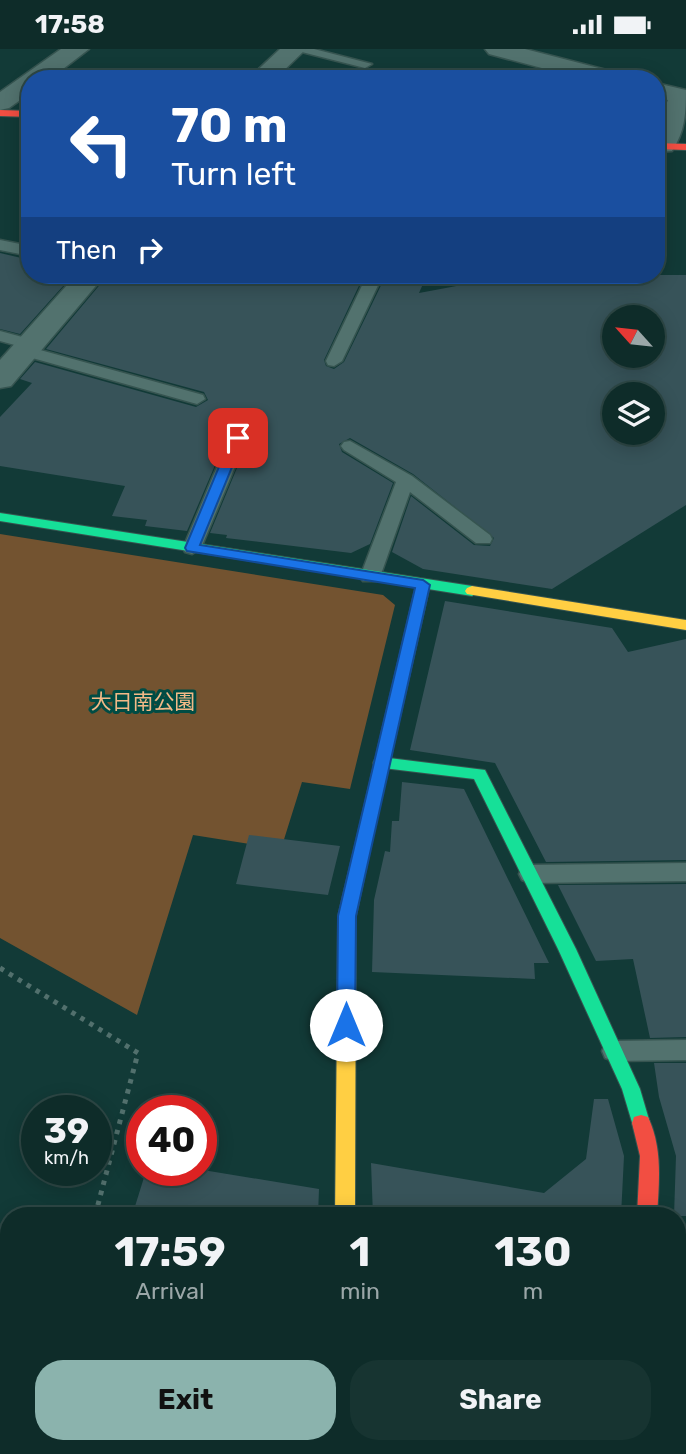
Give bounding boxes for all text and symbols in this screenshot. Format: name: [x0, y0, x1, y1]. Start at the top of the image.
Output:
text: 17:58: [35, 9, 105, 40]
text: 70 m: [171, 96, 288, 154]
icon: left: [56, 98, 147, 189]
text: Turn left: [171, 155, 296, 193]
icon: right: [131, 231, 169, 269]
text: Then: [56, 235, 117, 266]
north arrow: [602, 305, 665, 367]
map controls: [602, 305, 665, 445]
button: layers: [602, 382, 665, 445]
pin: [208, 408, 268, 468]
icon: arrive: [219, 419, 257, 457]
park label: 大日南公園: [91, 689, 196, 714]
position arrow: [309, 988, 383, 1062]
speed limit sign: 40: [126, 1095, 217, 1186]
text: 39: [44, 1110, 89, 1152]
text: km/h: [44, 1147, 89, 1169]
text: 17:59: [114, 1227, 226, 1277]
text: 1: [350, 1227, 370, 1277]
text: 130: [494, 1227, 572, 1277]
text: Arrival: [136, 1277, 205, 1305]
text: min: [340, 1277, 380, 1305]
text: m: [523, 1277, 543, 1305]
button: Exit: [35, 1360, 336, 1440]
button: Share: [350, 1360, 651, 1440]

